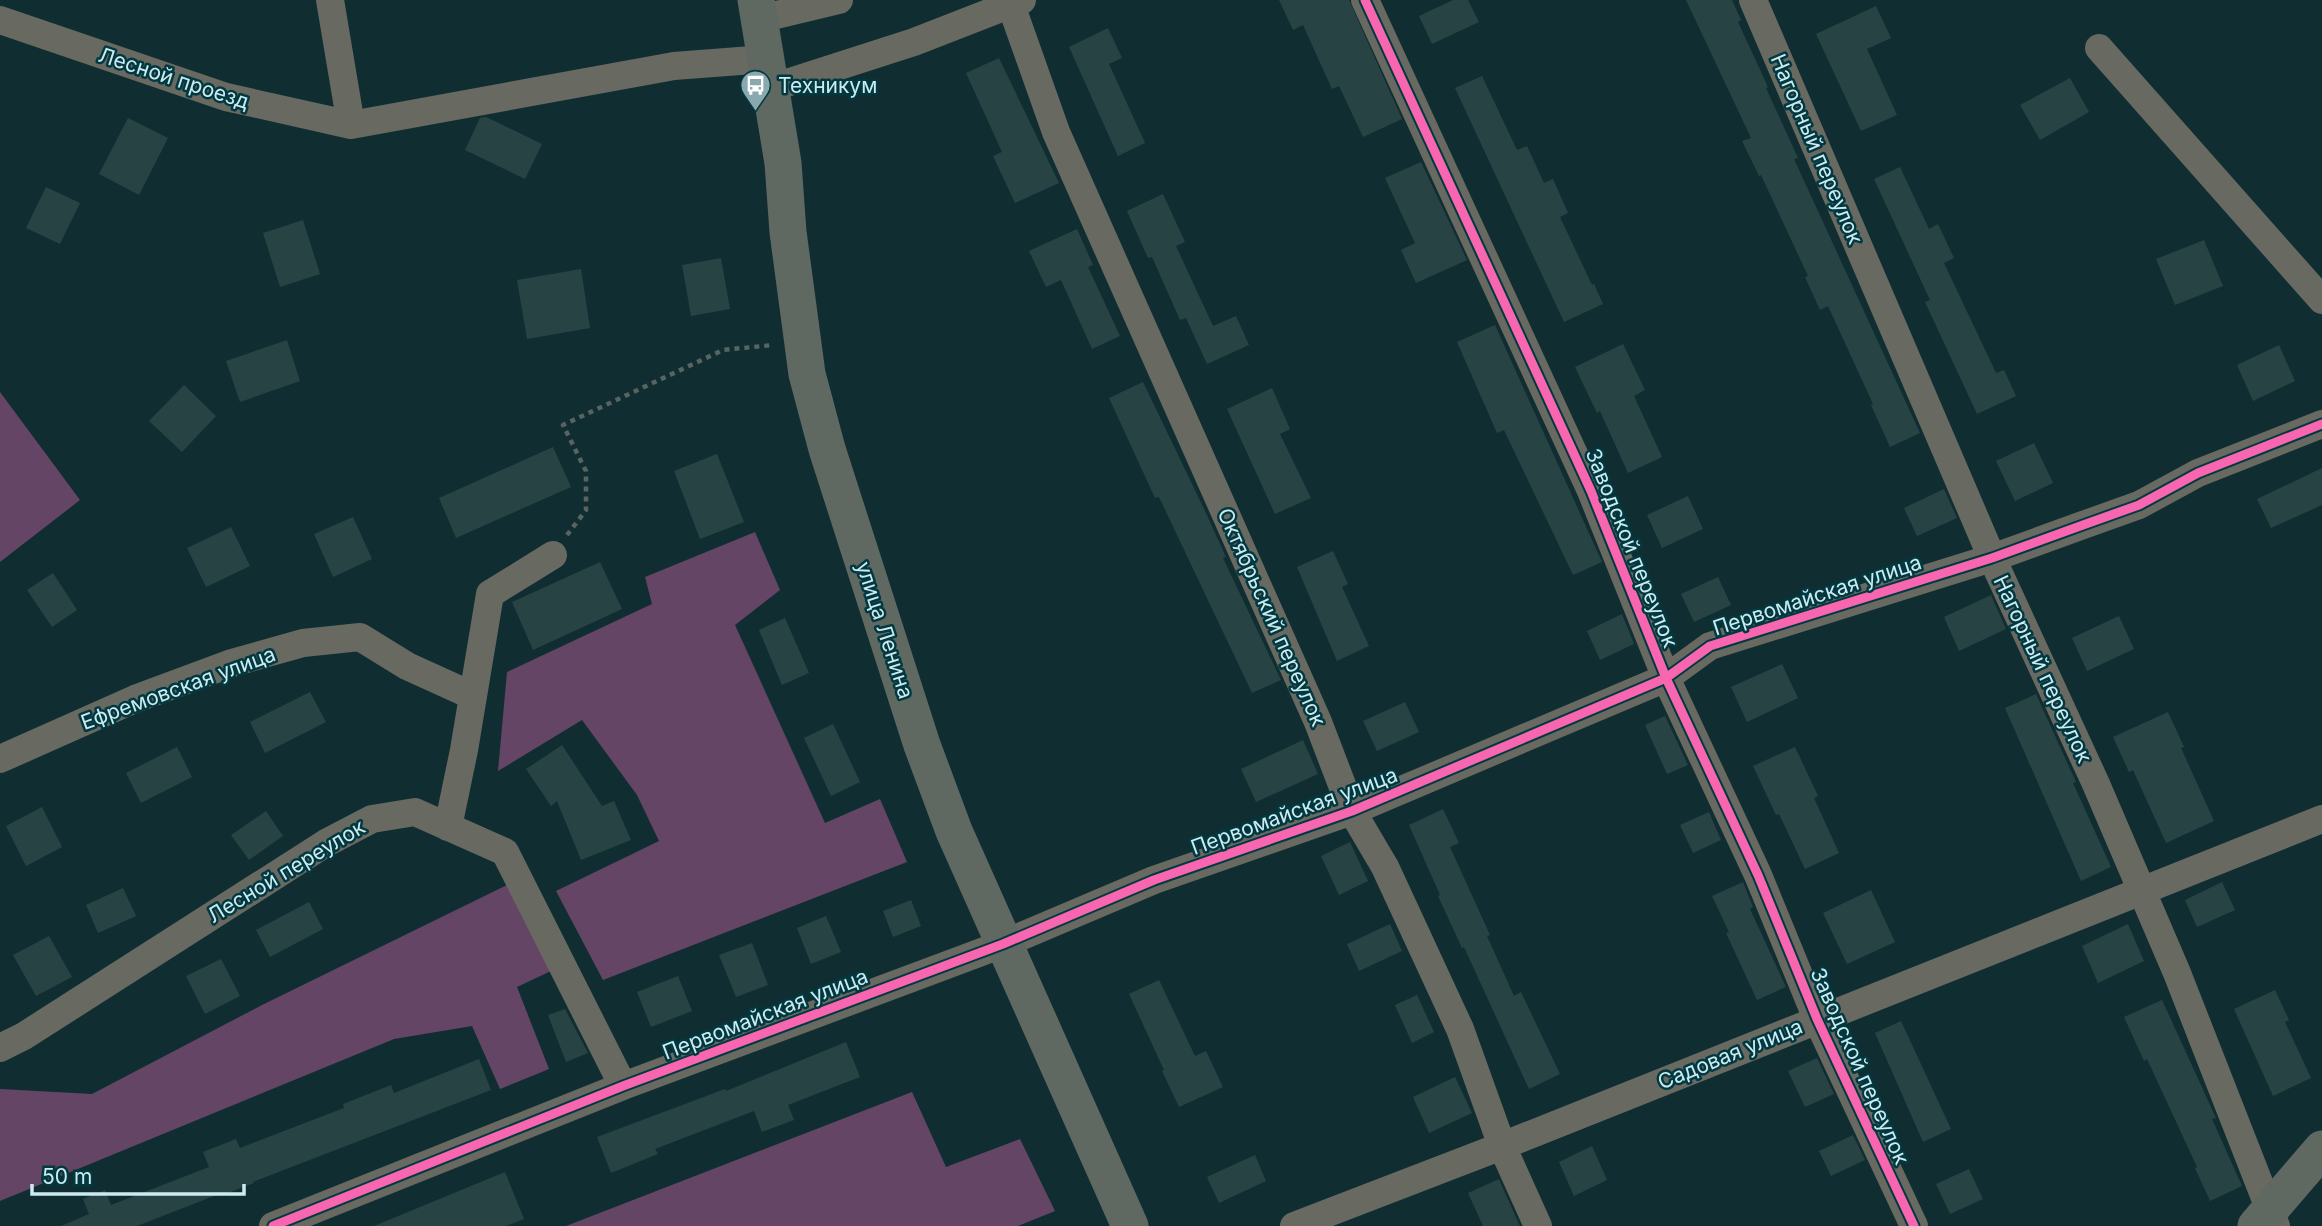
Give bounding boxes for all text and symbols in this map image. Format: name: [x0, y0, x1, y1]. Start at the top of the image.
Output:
street label: Лесной проезд: [96, 42, 252, 114]
street label: Нагорный переулок: [1766, 50, 1869, 248]
bus stop icon: Техникум: [738, 68, 772, 112]
place label: Техникум: [778, 73, 877, 98]
street label: Заводской переулок: [1581, 445, 1684, 652]
street label: Октябрьский переулок: [1213, 504, 1332, 731]
street label: Первомайская улица: [1710, 549, 1924, 641]
street label: улица Ленина: [851, 558, 919, 702]
street label: Нагорный переулок: [1989, 571, 2098, 767]
street label: Ефремовская улица: [77, 641, 279, 735]
street label: Первомайская улица: [1187, 762, 1401, 860]
street label: Лесной переулок: [203, 814, 370, 928]
street label: Первомайская улица: [659, 963, 871, 1065]
street label: Заводской переулок: [1805, 964, 1915, 1169]
street label: Садовая улица: [1654, 1014, 1806, 1094]
scale bar: [32, 1152, 243, 1196]
text: 50 m: [42, 1164, 92, 1189]

